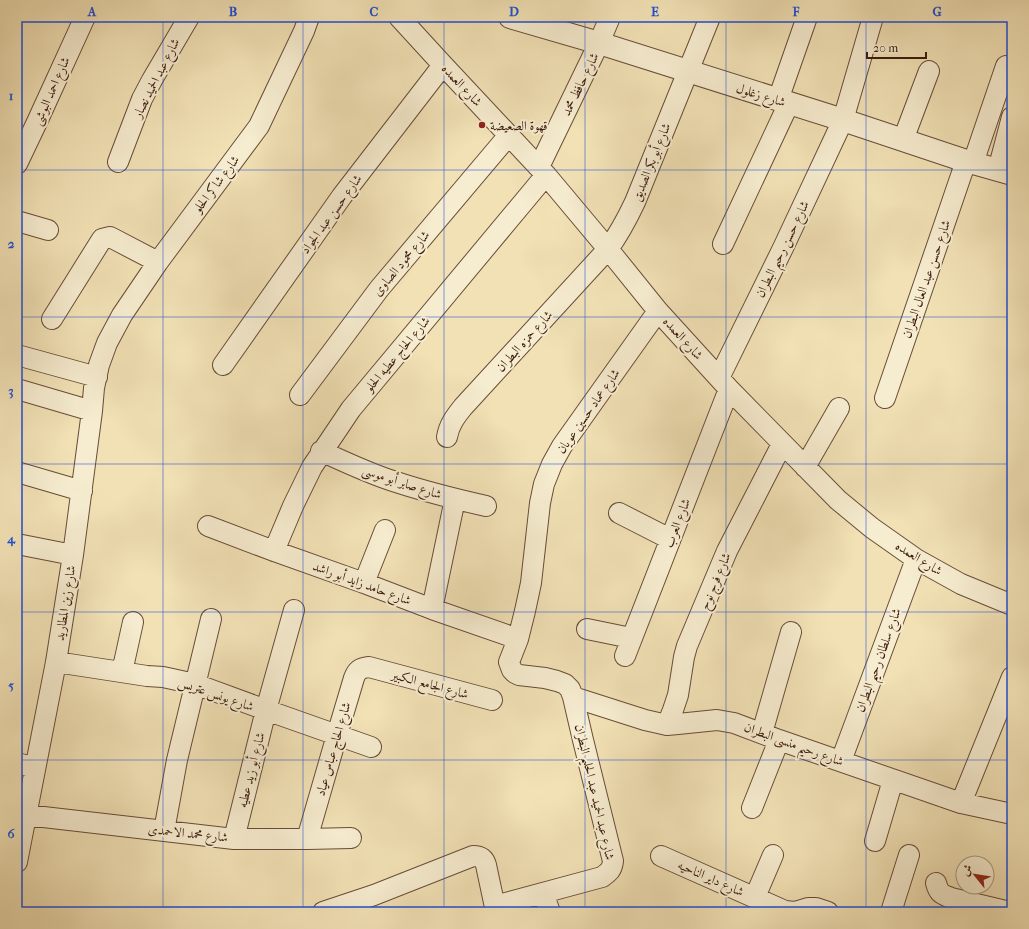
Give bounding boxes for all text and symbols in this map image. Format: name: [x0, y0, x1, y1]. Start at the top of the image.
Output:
text: A: [87, 4, 97, 19]
text: B: [229, 4, 238, 19]
text: C: [370, 4, 379, 19]
text: D: [509, 4, 519, 19]
text: E: [651, 4, 659, 19]
text: F: [792, 4, 800, 19]
text: G: [932, 4, 942, 19]
scale bar: [867, 34, 926, 60]
street label: شارع عبد الحميد نصار: [129, 36, 186, 124]
text: 20 m: [873, 41, 898, 55]
street label: شارع حافظ محمد: [558, 50, 605, 120]
street label: شارع احمد البوشى: [29, 54, 76, 129]
street label: شارع العمده: [436, 61, 485, 112]
street label: شارع زغلول: [733, 80, 788, 113]
text: 1: [9, 88, 14, 103]
place label: قهوة الصعيضة: [490, 118, 548, 134]
marker: قهوة الصعيضة: [477, 120, 487, 130]
street label: شارع أبو بكر الصديق: [628, 120, 677, 205]
street label: شارع شاكر الحلو: [188, 152, 246, 220]
street label: شارع حسن عبد الجواد: [297, 171, 368, 259]
street label: شارع حسن رحيم البطران: [752, 198, 817, 303]
street label: شارع حسن عبد العال البطران: [899, 218, 957, 341]
street label: شارع محمود الصاوى: [369, 227, 436, 301]
text: 2: [8, 236, 15, 251]
street label: شارع حمزه البطران: [493, 307, 558, 377]
street label: شارع الحاج عطيه الحلو: [360, 313, 436, 399]
street label: شارع العمده: [657, 314, 706, 365]
street label: شارع عماد حسين عويان: [553, 366, 626, 459]
text: 3: [8, 383, 14, 399]
street label: شارع صابر أبو موسى: [359, 461, 444, 506]
street label: شارع العرب: [661, 496, 697, 551]
text: 4: [6, 531, 16, 547]
street label: شارع العمده: [891, 538, 945, 582]
street label: شارع فرج نوح: [696, 550, 737, 613]
street label: شارع حامد زايد أبو راشد: [309, 557, 414, 612]
street label: شارع زين المطاريد: [52, 564, 82, 642]
street label: شارع سلطان رحيم البطران: [852, 606, 909, 716]
street label: شارع الجامع الكبير: [387, 666, 470, 706]
street label: شارع يونس عتريس: [175, 674, 256, 718]
text: 5: [8, 678, 14, 693]
street label: شارع الحاج عباس عياد: [312, 700, 357, 799]
street label: شارع رحيم منسى البطران: [740, 719, 846, 775]
street label: شارع عبد الحميد عبد الحليم البطران: [566, 723, 618, 863]
street label: شارع أبو زيد عطيه: [233, 731, 271, 810]
street label: شارع محمد الاحمدى: [147, 821, 229, 849]
text: 6: [7, 826, 15, 841]
north arrow: [955, 855, 995, 895]
street label: شارع داير الناحيه: [674, 857, 746, 903]
text: ش: [958, 862, 975, 878]

